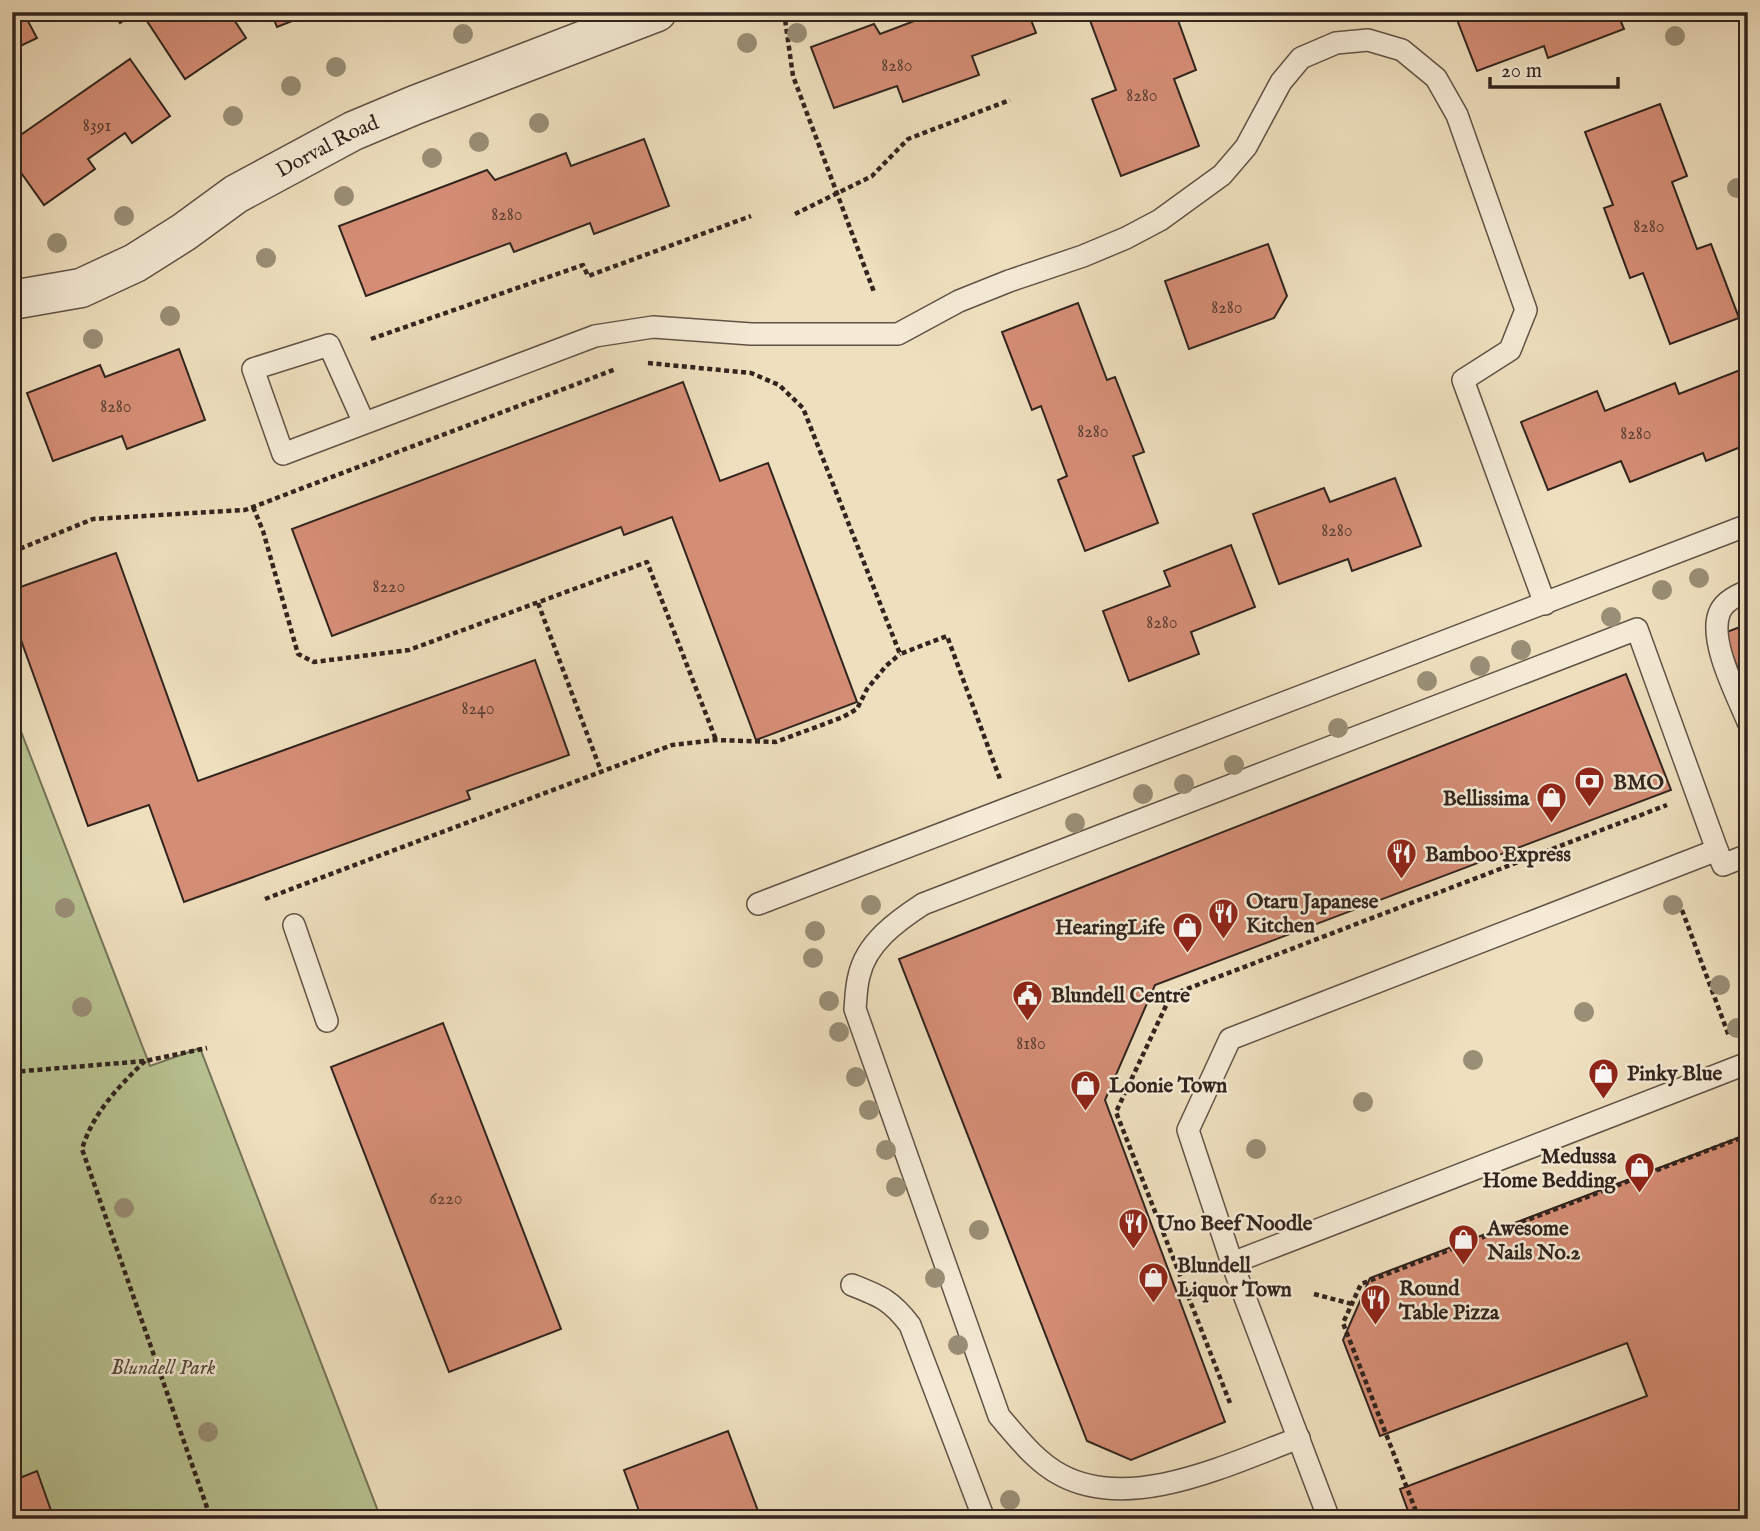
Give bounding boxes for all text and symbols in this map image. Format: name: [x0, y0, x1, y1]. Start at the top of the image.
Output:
scale bar: [1490, 46, 1618, 90]
house number: 8280: [881, 55, 913, 78]
text: 20 m: [1501, 58, 1542, 85]
house number: 8280: [1126, 85, 1158, 108]
street label: Dorval Road: [272, 109, 384, 185]
house number: 8391: [83, 115, 111, 138]
house number: 8280: [491, 204, 523, 227]
house number: 8280: [1633, 216, 1665, 239]
house number: 8280: [1211, 297, 1243, 320]
house number: 8280: [100, 396, 132, 419]
house number: 8280: [1077, 421, 1109, 444]
house number: 8280: [1620, 423, 1652, 446]
house number: 8280: [1321, 520, 1353, 543]
house number: 8220: [373, 576, 405, 599]
house number: 8280: [1146, 612, 1178, 635]
house number: 8240: [461, 698, 495, 721]
bank icon: BMO: [1573, 765, 1607, 809]
place label: BMO: [1613, 770, 1664, 797]
shop icon: Bellissima: [1535, 781, 1569, 825]
place label: Bellissima: [1443, 786, 1530, 813]
restaurant icon: Bamboo Express: [1385, 837, 1419, 881]
place label: Bamboo Express: [1425, 842, 1571, 869]
place label: Otaru Japanese Kitchen: [1246, 889, 1379, 940]
restaurant icon: Otaru Japanese Kitchen: [1206, 896, 1240, 940]
shop icon: HearingLife: [1171, 910, 1205, 954]
place label: HearingLife: [1055, 915, 1165, 942]
public building icon: Blundell Centre: [1011, 978, 1045, 1022]
place label: Blundell Centre: [1051, 983, 1190, 1010]
house number: 8180: [1016, 1033, 1046, 1056]
shop icon: Pinky Blue: [1587, 1056, 1621, 1100]
place label: Pinky Blue: [1627, 1061, 1723, 1088]
shop icon: Loonie Town: [1069, 1068, 1103, 1112]
place label: Loonie Town: [1109, 1073, 1227, 1100]
place label: Medussa Home Bedding: [1482, 1144, 1617, 1195]
shop icon: Medussa Home Bedding: [1622, 1151, 1656, 1195]
house number: 6220: [429, 1188, 463, 1211]
restaurant icon: Uno Beef Noodle: [1116, 1206, 1150, 1250]
place label: Uno Beef Noodle: [1155, 1211, 1313, 1238]
place label: Awesome Nails No.2: [1486, 1216, 1580, 1267]
shop icon: Awesome Nails No.2: [1447, 1223, 1481, 1267]
place label: Blundell Liquor Town: [1177, 1253, 1292, 1304]
shop icon: Blundell Liquor Town: [1137, 1260, 1171, 1304]
place label: Round Table Pizza: [1398, 1276, 1500, 1327]
restaurant icon: Round Table Pizza: [1359, 1283, 1393, 1327]
park label: Blundell Park: [111, 1355, 216, 1382]

